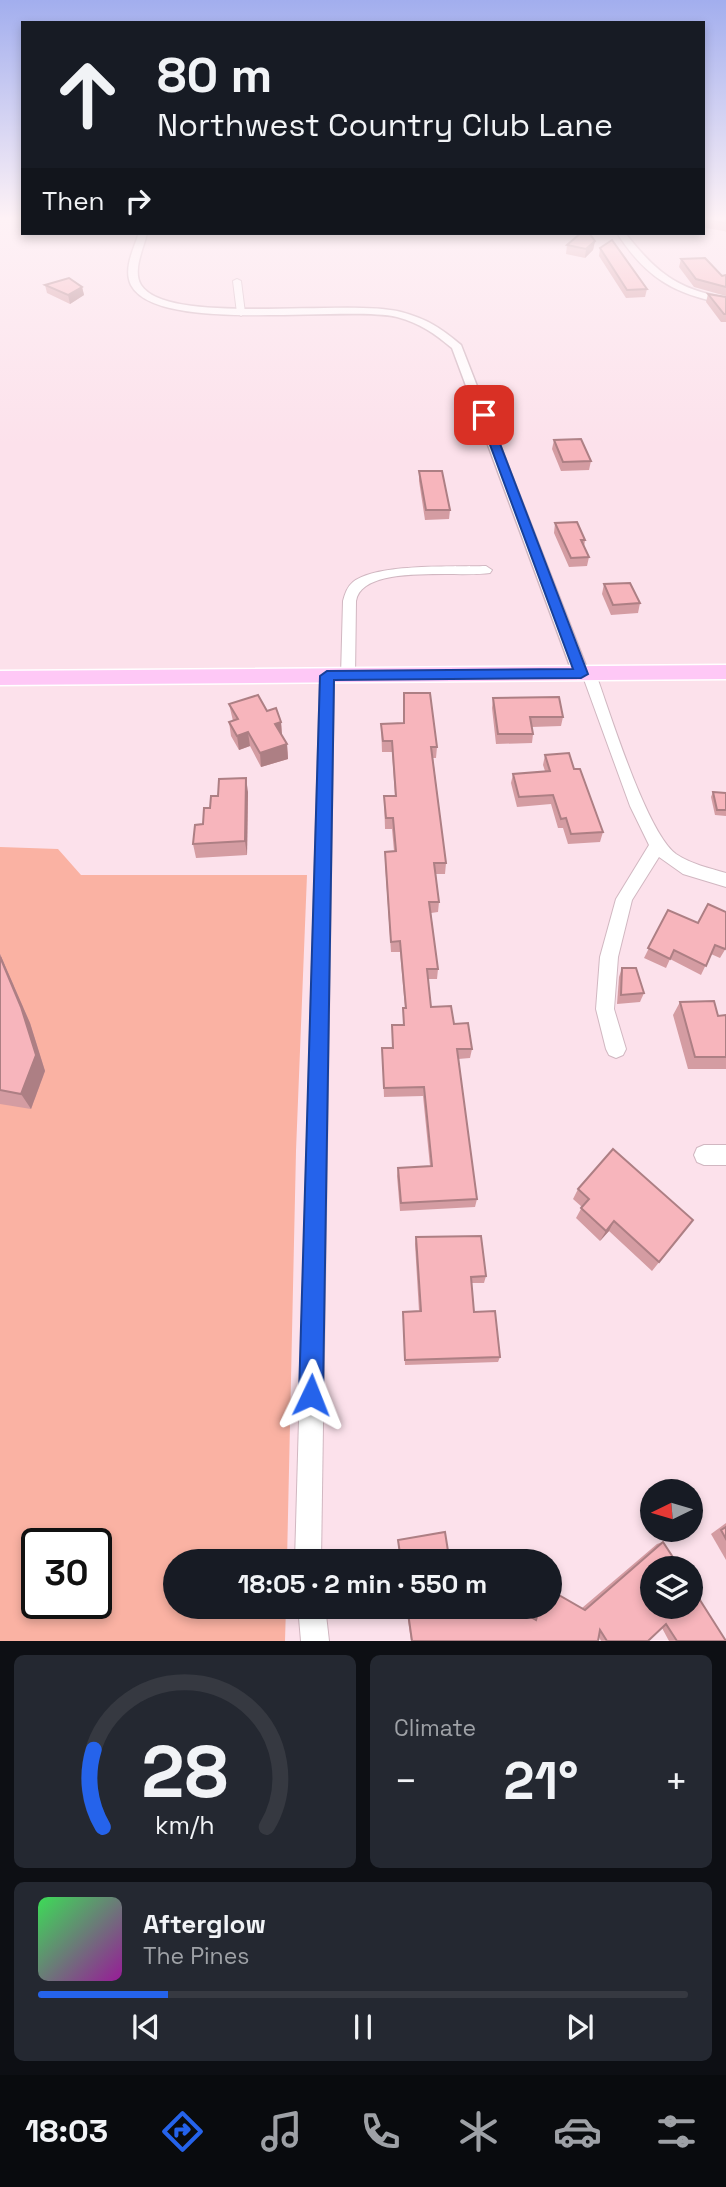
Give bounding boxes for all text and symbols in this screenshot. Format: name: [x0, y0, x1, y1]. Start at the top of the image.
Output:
text: 80 m: [157, 44, 272, 106]
icon: ahead: [42, 49, 133, 140]
text: Northwest Country Club Lane: [157, 105, 613, 145]
icon: right: [119, 182, 157, 220]
text: Then: [42, 184, 105, 218]
pin: [454, 385, 514, 445]
icon: arrive: [465, 396, 503, 434]
position arrow: [274, 1358, 348, 1432]
north arrow: [640, 1479, 704, 1542]
map controls: [640, 1479, 703, 1619]
speed limit sign: 30: [21, 1528, 112, 1619]
button: layers: [640, 1556, 703, 1619]
text: 18:05 · 2 min · 550 m: [238, 1567, 487, 1601]
text: Climate: [394, 1713, 476, 1743]
text: 28: [142, 1726, 228, 1819]
text: 21°: [504, 1748, 578, 1814]
text: −: [394, 1757, 418, 1805]
text: +: [664, 1757, 688, 1805]
text: km/h: [155, 1809, 215, 1841]
text: Afterglow: [143, 1907, 266, 1941]
text: The Pines: [143, 1941, 249, 1971]
icon: previous: [127, 2008, 165, 2046]
icon: pause: [344, 2008, 382, 2046]
icon: next: [561, 2008, 599, 2046]
icon: directions: [158, 2107, 207, 2156]
icon: music: [257, 2107, 306, 2156]
icon: phone: [356, 2107, 405, 2156]
icon: climate: [454, 2107, 503, 2156]
icon: car: [553, 2107, 602, 2156]
icon: filters: [652, 2107, 701, 2156]
text: 18:03: [25, 2111, 108, 2151]

